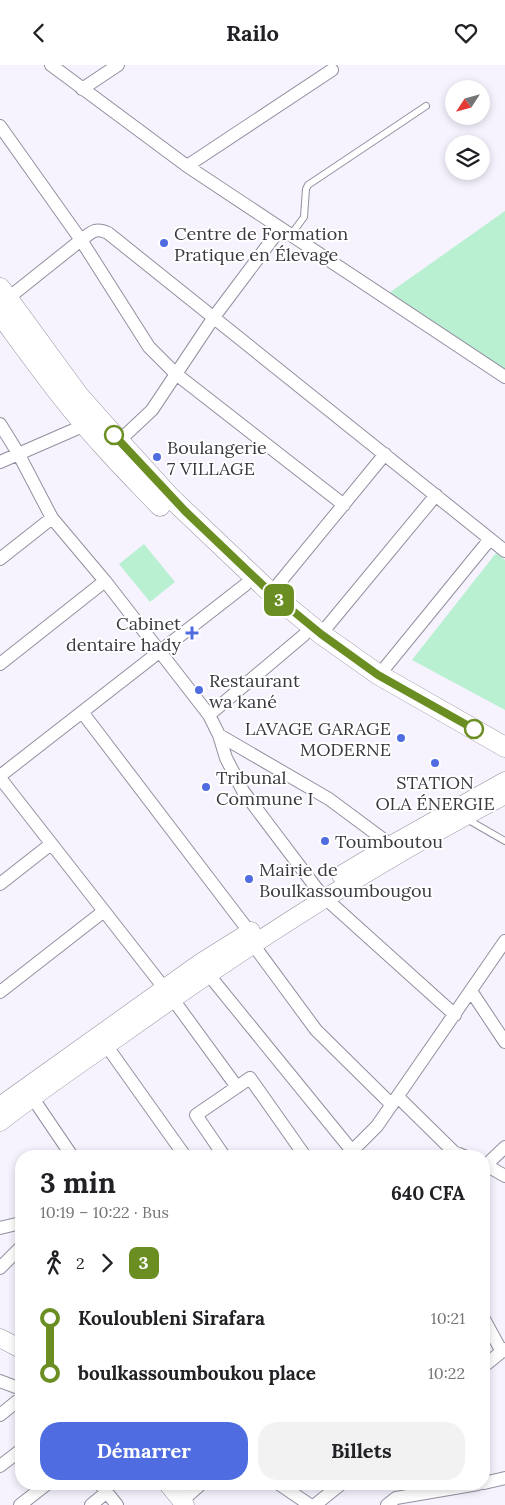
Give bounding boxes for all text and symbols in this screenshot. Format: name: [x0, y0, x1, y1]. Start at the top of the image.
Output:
icon: back: [25, 19, 53, 47]
text: Railo: [226, 19, 279, 47]
icon: heart: [452, 19, 480, 47]
north arrow: [445, 80, 490, 125]
map controls: [445, 80, 490, 180]
button: layers: [445, 135, 490, 180]
place label: Centre de Formation Pratique en Élevage: [174, 222, 348, 266]
marker: Centre de Formation Pratique en Élevage: [158, 237, 170, 249]
unlabelled marker: [104, 425, 124, 445]
place label: Boulangerie 7 VILLAGE: [167, 436, 267, 480]
marker: Boulangerie 7 VILLAGE: [151, 451, 163, 463]
line badge: 3: [263, 584, 295, 616]
text: 3: [274, 588, 284, 611]
place label: Cabinet dentaire hady: [66, 612, 181, 656]
marker: Cabinet dentaire hady: [185, 626, 199, 640]
place label: Restaurant wa kané: [209, 669, 300, 713]
marker: Restaurant wa kané: [193, 684, 205, 696]
place label: LAVAGE GARAGE MODERNE: [245, 717, 391, 761]
unlabelled marker: [464, 719, 484, 739]
marker: LAVAGE GARAGE MODERNE: [395, 732, 407, 744]
marker: STATION OLA ÉNERGIE: [429, 757, 441, 769]
place label: Tribunal Commune I: [216, 766, 314, 810]
place label: STATION OLA ÉNERGIE: [375, 771, 495, 815]
marker: Tribunal Commune I: [200, 781, 212, 793]
place label: Toumboutou: [335, 830, 443, 853]
marker: Toumboutou: [319, 835, 331, 847]
place label: Mairie de Boulkassoumbougou: [259, 858, 433, 902]
marker: Mairie de Boulkassoumbougou: [243, 873, 255, 885]
text: 3 min: [40, 1165, 116, 1201]
text: 640 CFA: [391, 1181, 465, 1205]
text: 10:19 – 10:22 · Bus: [40, 1202, 169, 1222]
icon: walk: [40, 1249, 68, 1277]
icon: forward: [93, 1249, 121, 1277]
text: 3: [139, 1251, 149, 1274]
text: 2: [76, 1253, 85, 1273]
text: Kouloubleni Sirafara: [78, 1306, 265, 1330]
text: 10:21: [431, 1308, 465, 1328]
text: boulkassoumboukou place: [78, 1361, 316, 1385]
text: 10:22: [428, 1363, 465, 1383]
button: Démarrer: [40, 1422, 248, 1480]
button: Billets: [258, 1422, 465, 1480]

